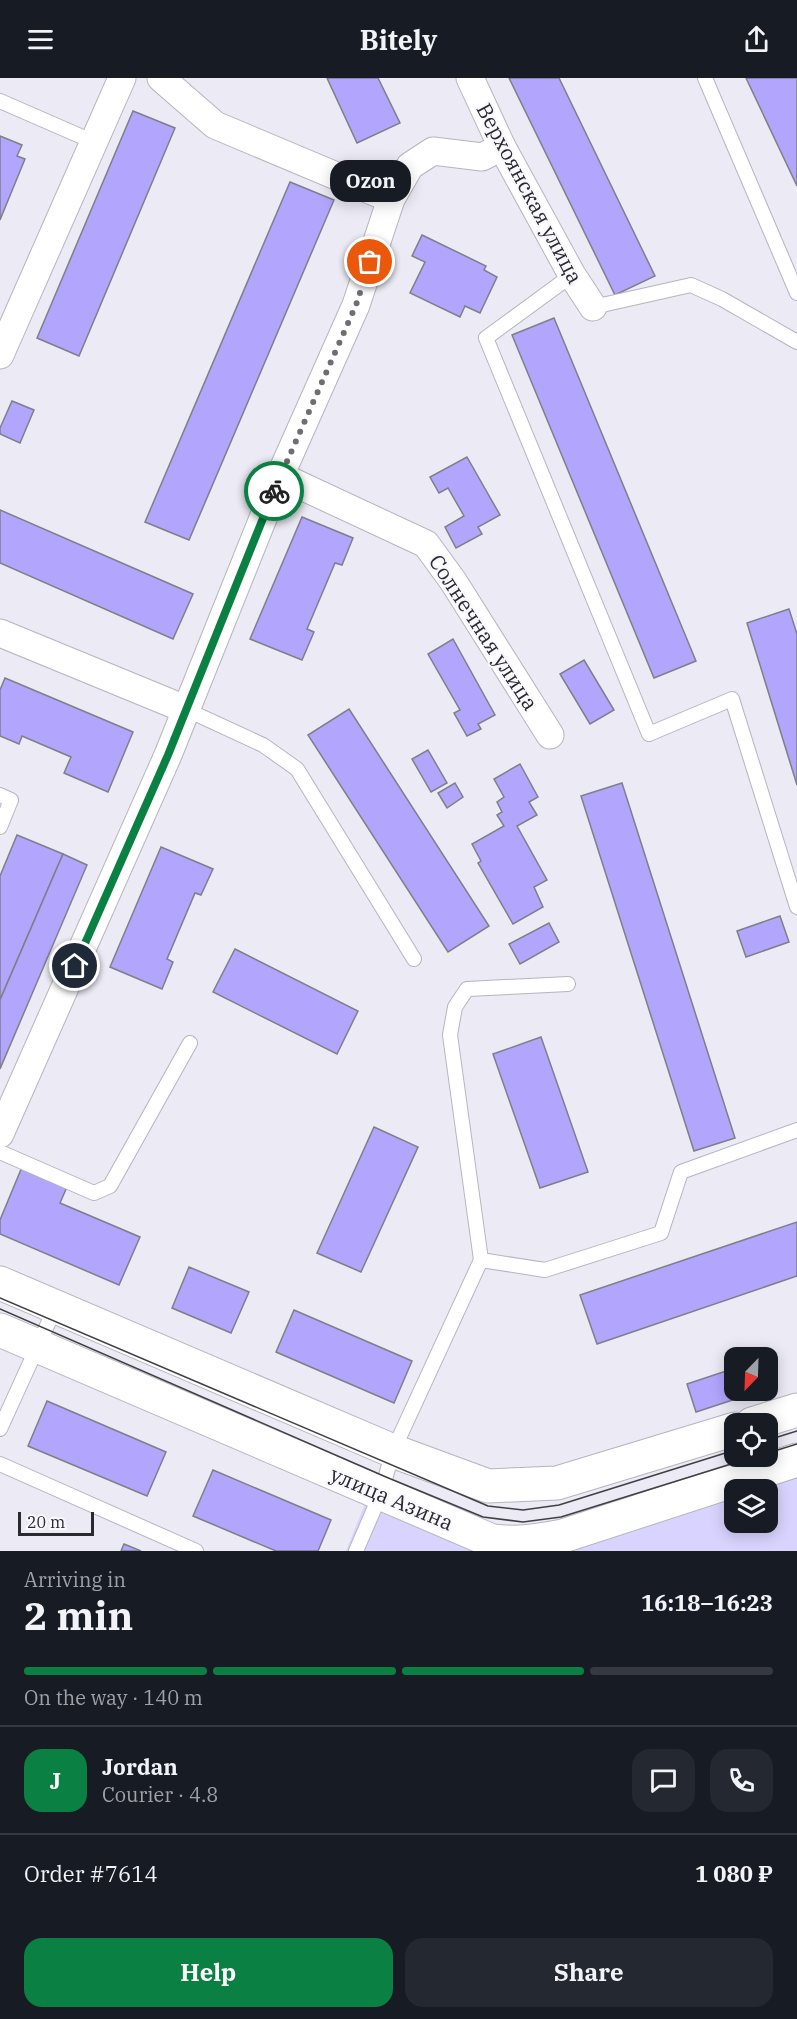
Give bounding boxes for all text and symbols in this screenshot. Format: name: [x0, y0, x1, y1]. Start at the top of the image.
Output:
text: Bitely: [360, 22, 437, 57]
icon: menu: [24, 23, 57, 56]
icon: share: [740, 23, 773, 56]
street label: Верхоянская улица: [471, 98, 589, 288]
callout: Ozon: [330, 160, 410, 202]
text: Ozon: [345, 167, 396, 194]
pin: [344, 236, 395, 287]
icon: bag: [353, 245, 386, 278]
courier: [244, 461, 304, 521]
icon: bike: [258, 475, 291, 508]
street label: Солнечная улица: [423, 549, 545, 715]
pin: [49, 940, 100, 991]
icon: home: [58, 949, 91, 982]
north arrow: [724, 1347, 778, 1401]
map controls: [724, 1347, 778, 1533]
button: locate: [724, 1413, 778, 1467]
street label: улица Азина: [326, 1459, 458, 1537]
button: layers: [724, 1479, 778, 1533]
scale bar: [18, 1509, 94, 1536]
text: 20 m: [27, 1512, 65, 1532]
text: Arriving in: [24, 1566, 126, 1593]
text: 16:18–16:23: [641, 1588, 773, 1617]
text: 2 min: [24, 1590, 133, 1641]
text: On the way · 140 m: [24, 1684, 203, 1711]
button: chat: [632, 1749, 695, 1812]
button: phone: [710, 1749, 773, 1812]
text: Jordan: [102, 1752, 178, 1781]
text: J: [50, 1766, 61, 1795]
text: Courier · 4.8: [102, 1781, 218, 1808]
text: Order #7614: [24, 1859, 158, 1888]
text: 1 080 ₽: [695, 1859, 773, 1888]
button: Help: [24, 1938, 393, 2007]
button: Share: [405, 1938, 773, 2007]

